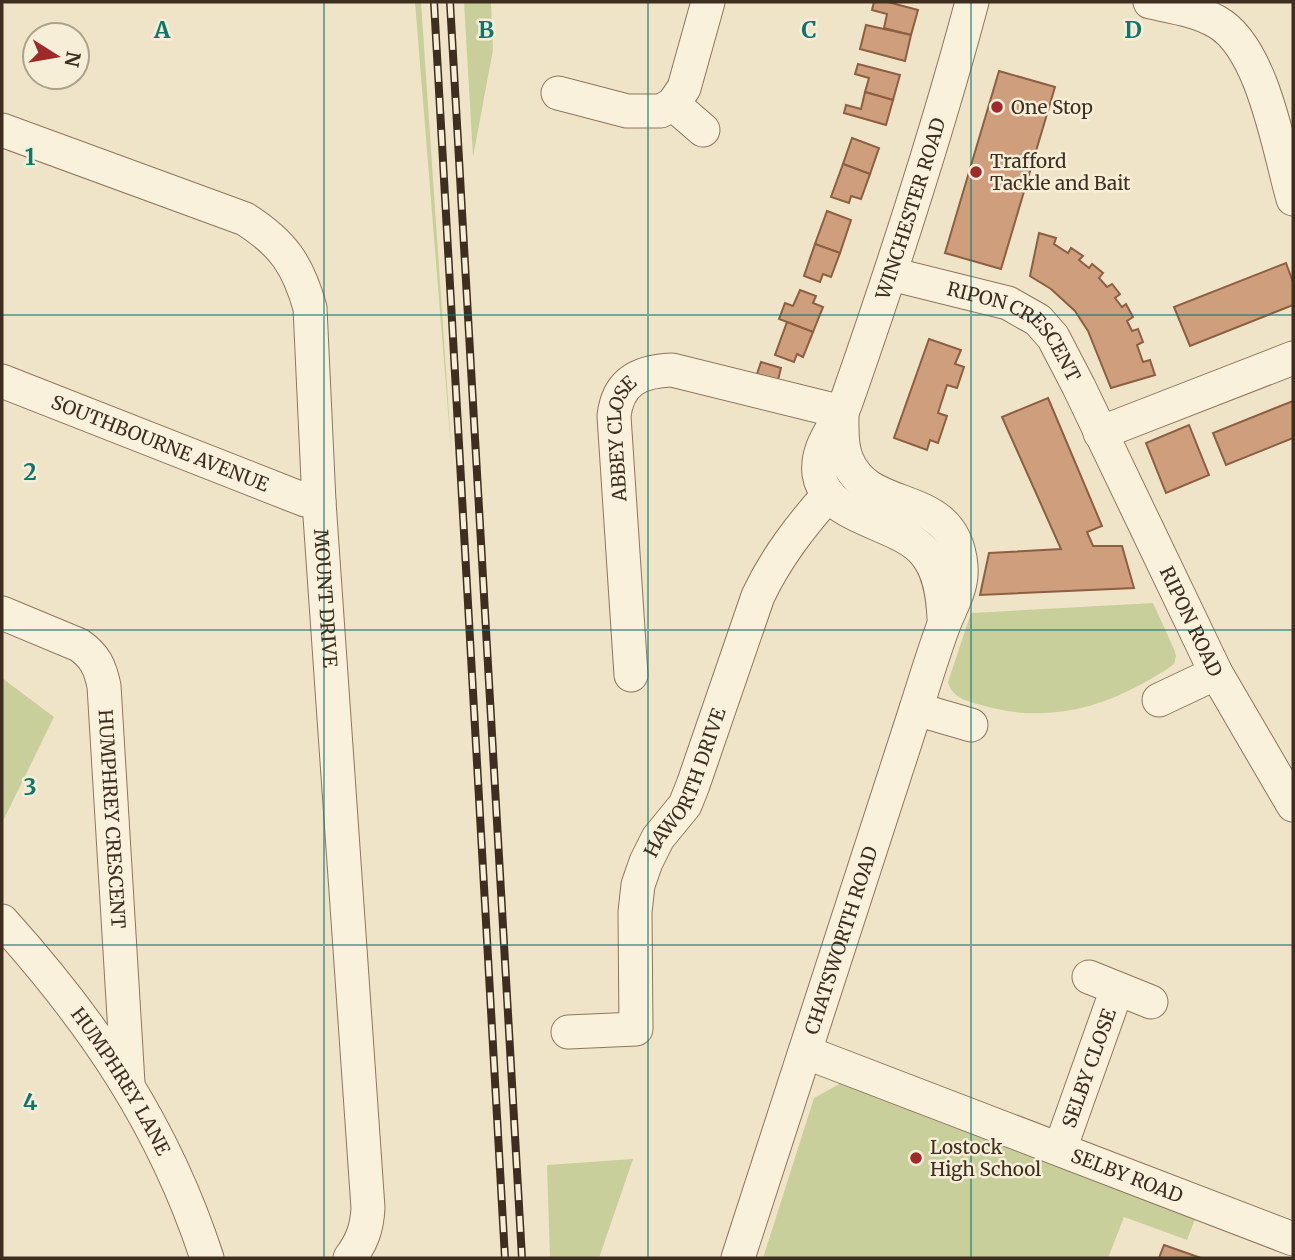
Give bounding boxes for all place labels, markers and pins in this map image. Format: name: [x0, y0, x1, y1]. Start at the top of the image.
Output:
place label: One Stop: [1011, 95, 1093, 119]
marker: One Stop: [989, 99, 1005, 115]
place label: Trafford Tackle and Bait: [990, 149, 1131, 195]
marker: Trafford Tackle and Bait: [968, 164, 984, 180]
place label: Lostock High School: [930, 1135, 1041, 1181]
marker: Lostock High School: [908, 1150, 924, 1166]

